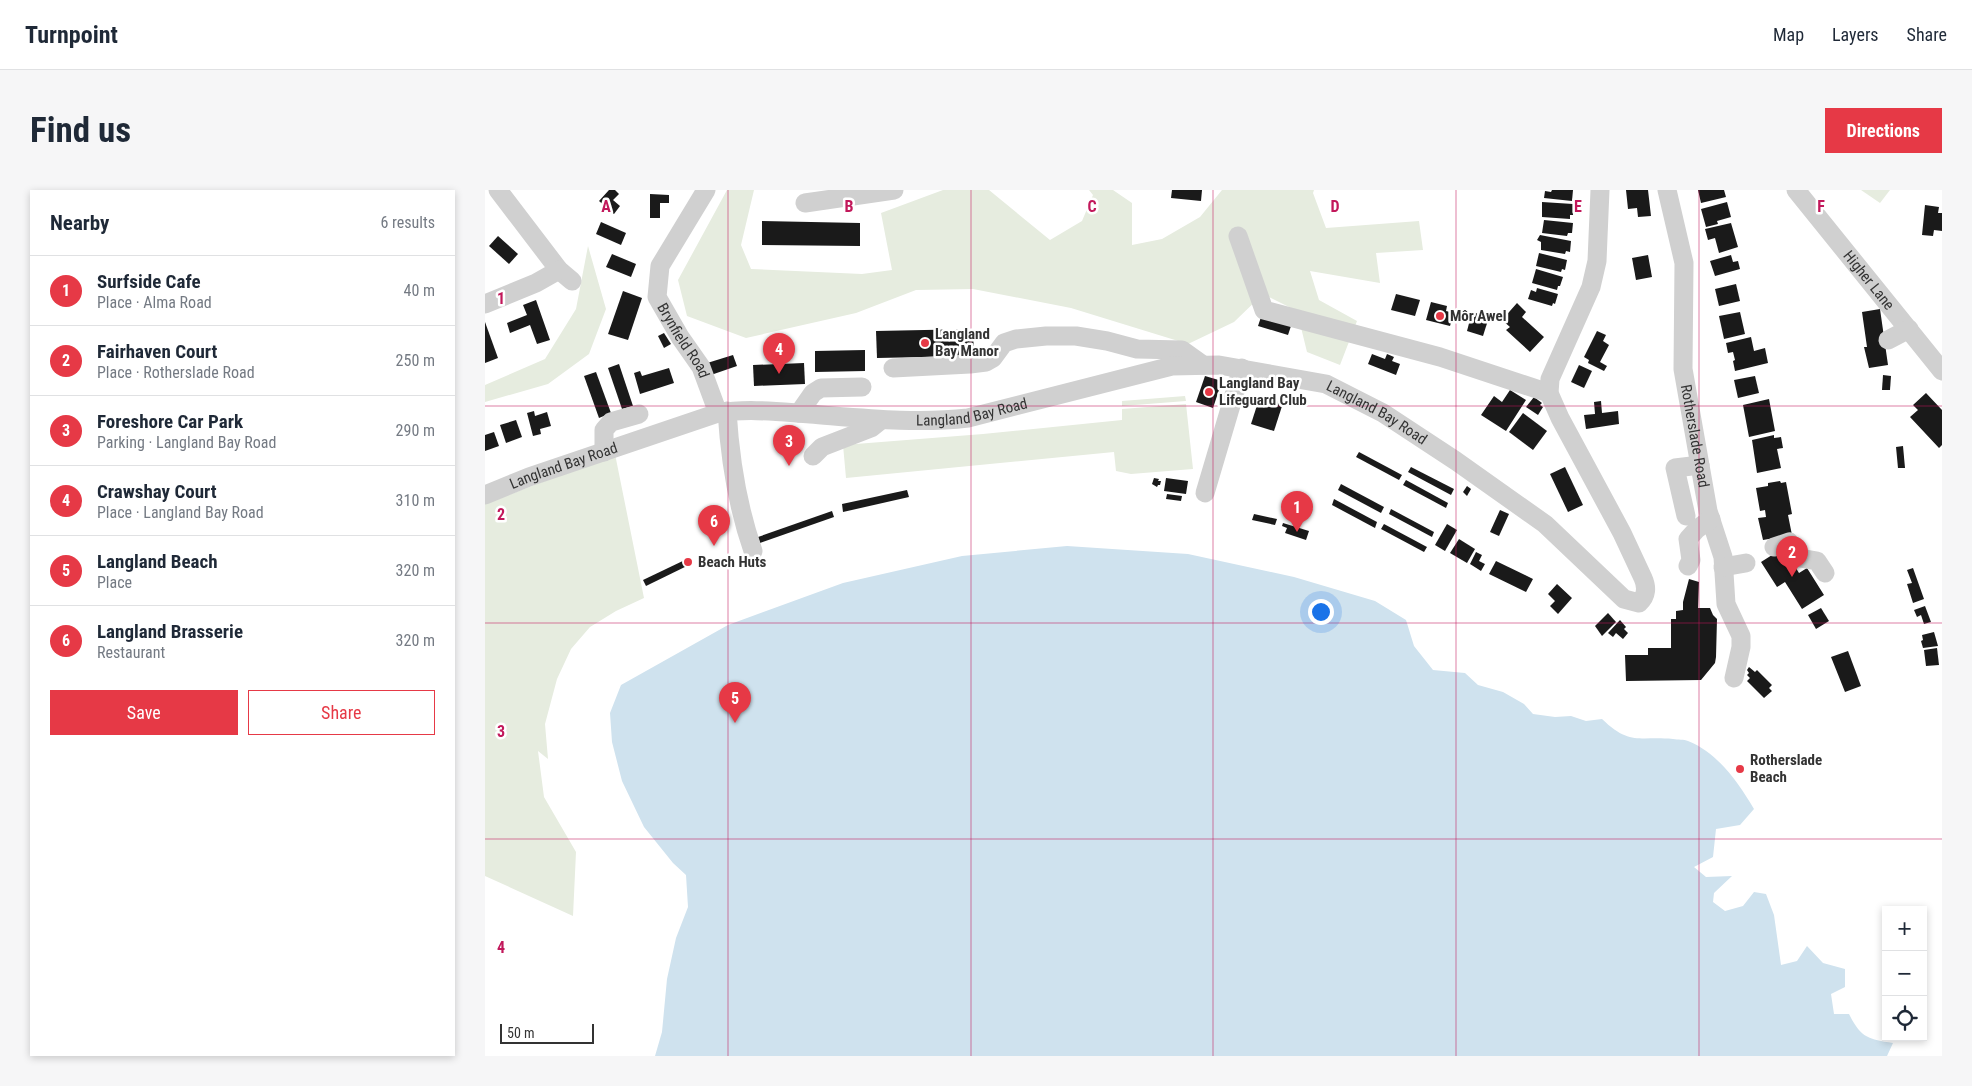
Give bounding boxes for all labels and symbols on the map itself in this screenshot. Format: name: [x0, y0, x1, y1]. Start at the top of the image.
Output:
text: A: [601, 197, 611, 216]
text: B: [845, 197, 854, 216]
text: C: [1087, 197, 1097, 216]
text: D: [1330, 197, 1340, 216]
text: E: [1574, 197, 1582, 216]
text: F: [1817, 197, 1825, 216]
street label: Higher Lane: [1840, 247, 1898, 314]
text: 1: [497, 289, 505, 308]
street label: Brynfield Road: [653, 300, 713, 380]
place label: Môr Awel: [1450, 307, 1506, 325]
marker: Môr Awel: [1434, 310, 1446, 322]
place label: Langland Bay Manor: [935, 325, 999, 360]
pin: 4: [763, 333, 795, 374]
marker: Langland Bay Manor: [919, 337, 931, 349]
place label: Langland Bay Lifeguard Club: [1219, 374, 1307, 409]
street label: Langland Bay Road: [1323, 377, 1430, 448]
street label: Rotherslade Road: [1677, 383, 1713, 489]
marker: Langland Bay Lifeguard Club: [1203, 386, 1215, 398]
street label: Langland Bay Road: [916, 394, 1029, 430]
pin: 3: [773, 425, 805, 466]
street label: Langland Bay Road: [507, 439, 620, 493]
pin: 1: [1281, 491, 1313, 532]
text: 2: [497, 505, 505, 524]
pin: 6: [698, 505, 730, 546]
pin: 2: [1776, 536, 1808, 577]
place label: Beach Huts: [698, 553, 767, 571]
marker: Beach Huts: [682, 556, 694, 568]
your location: [1308, 599, 1334, 625]
pin: 5: [719, 682, 751, 723]
text: 3: [497, 722, 505, 741]
place label: Rotherslade Beach: [1750, 751, 1822, 786]
marker: Rotherslade Beach: [1734, 763, 1746, 775]
text: 4: [497, 938, 505, 957]
scale bar: [500, 1021, 594, 1044]

